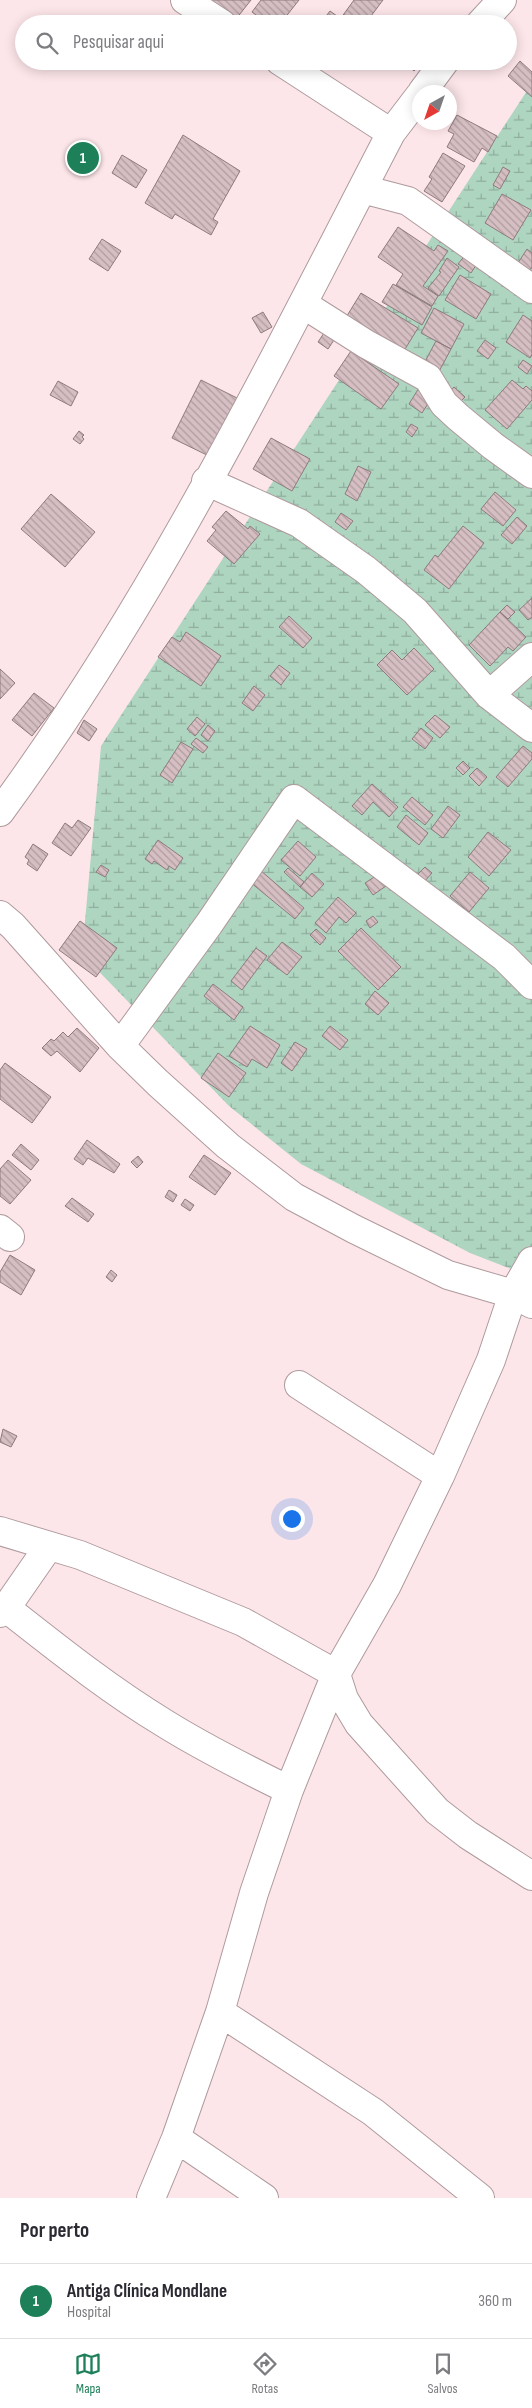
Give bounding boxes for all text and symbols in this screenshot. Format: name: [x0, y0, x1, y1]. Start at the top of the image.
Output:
search box: [15, 15, 517, 70]
icon: search: [33, 29, 61, 57]
text: Pesquisar aqui: [73, 31, 164, 54]
north arrow: [412, 85, 457, 130]
pin: 1: [67, 139, 99, 177]
your location: [279, 1506, 305, 1532]
text: Por perto: [20, 2218, 89, 2243]
text: Antiga Clínica Mondlane: [67, 2280, 227, 2303]
text: 1: [33, 2292, 39, 2311]
text: 360 m: [478, 2292, 512, 2311]
text: Hospital: [67, 2303, 111, 2322]
tab: Mapa: [74, 2350, 102, 2397]
tab: Rotas: [251, 2350, 279, 2397]
tab: Salvos: [428, 2350, 458, 2397]

